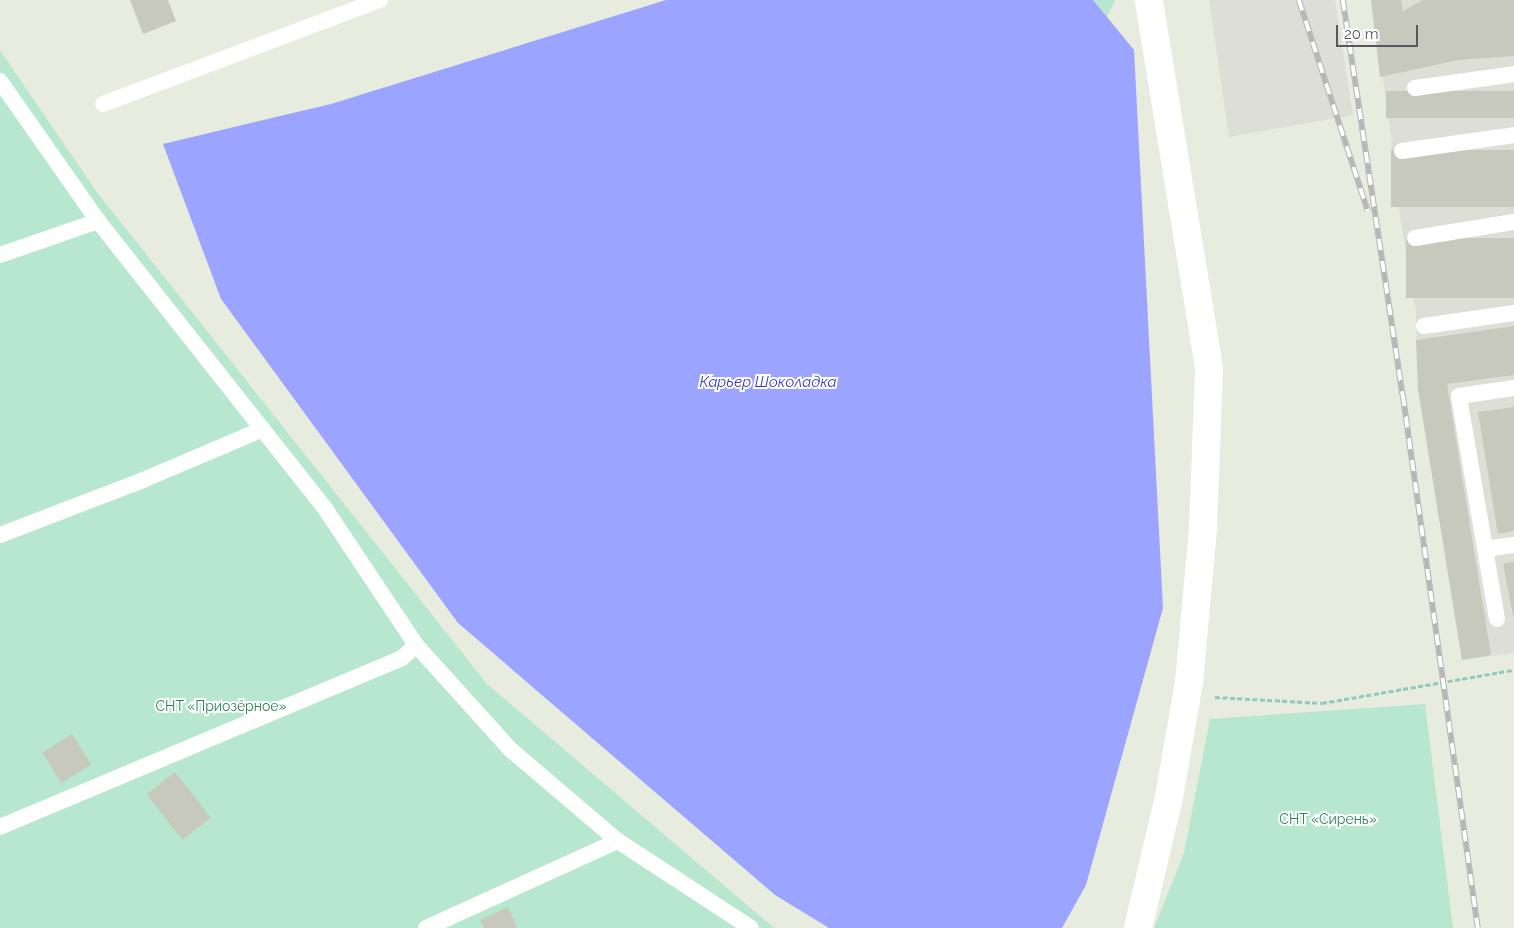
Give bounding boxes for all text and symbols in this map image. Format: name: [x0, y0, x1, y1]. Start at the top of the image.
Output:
scale bar: [1339, 15, 1422, 47]
text: 20 m: [1344, 25, 1379, 43]
water label: Карьер Шоколадка: [699, 374, 837, 392]
park label: СНТ «Приозёрное»: [155, 698, 287, 714]
park label: СНТ «Сирень»: [1279, 811, 1377, 827]

